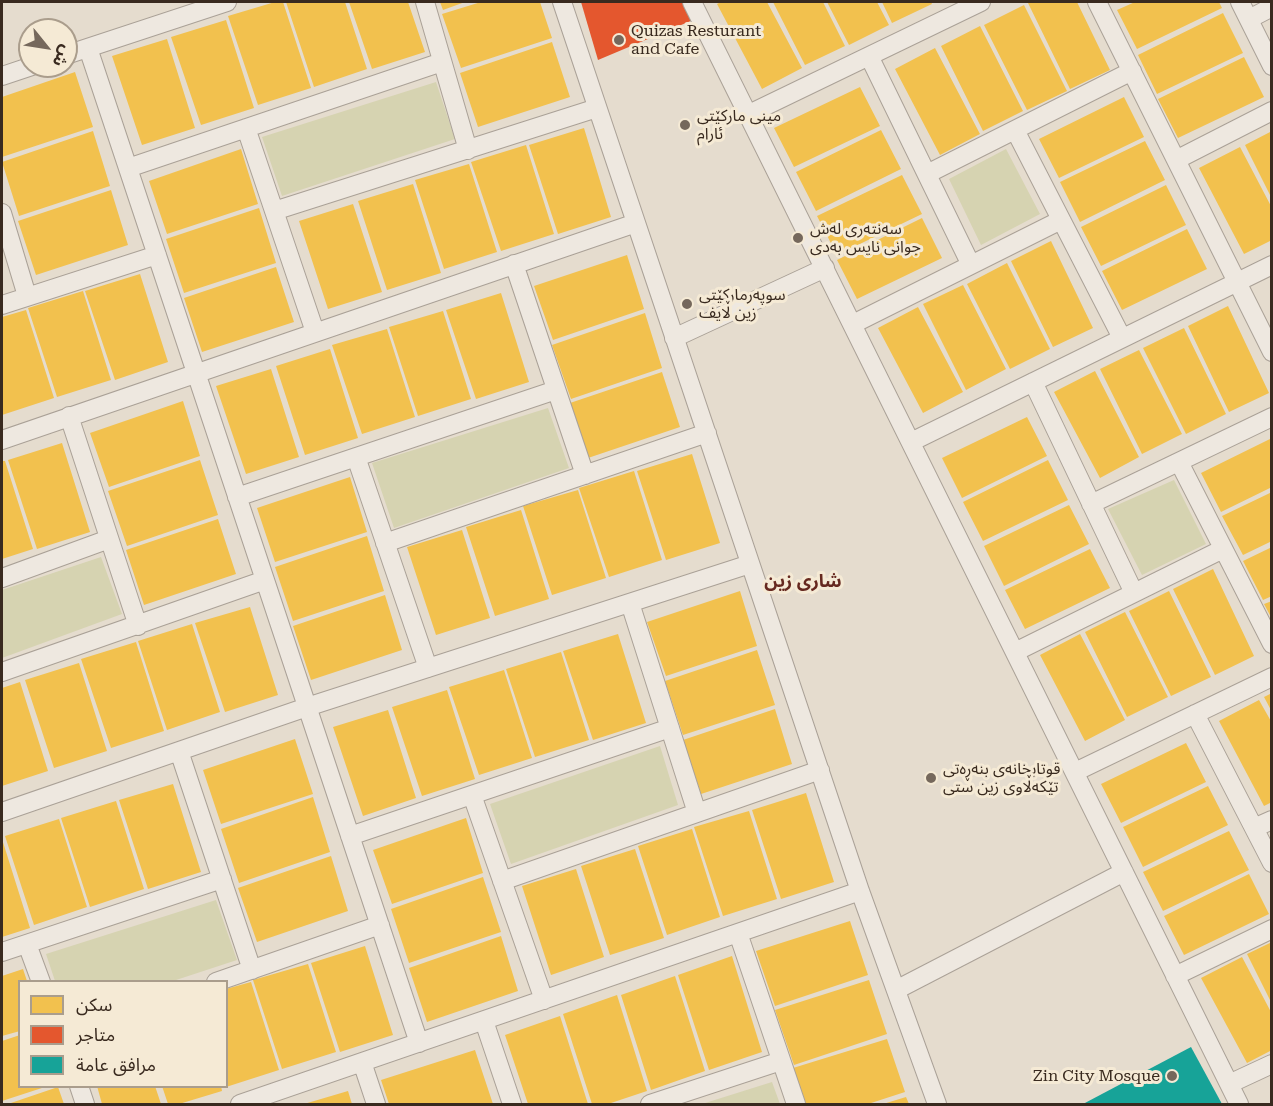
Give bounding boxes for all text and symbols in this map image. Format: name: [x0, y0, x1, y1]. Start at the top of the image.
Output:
north arrow: [18, 18, 78, 78]
place label: Quizas Resturant and Cafe: [631, 21, 761, 59]
marker: Quizas Resturant and Cafe: [612, 33, 626, 47]
text: ش: [49, 42, 76, 70]
place label: مينی ماركێتی ئارام: [697, 106, 781, 144]
marker: مينی ماركێتی ئارام: [678, 118, 692, 132]
place label: سەنتەری لەش جوانی نایس بەدی: [810, 219, 921, 257]
marker: سەنتەری لەش جوانی نایس بەدی: [791, 231, 805, 245]
place label: سوپەرماركێتی زین ڵایف: [699, 285, 785, 323]
marker: سوپەرماركێتی زین ڵایف: [680, 297, 694, 311]
district label: شاری زین: [764, 571, 842, 593]
place label: قوتابخانەی بنەڕەتی تێکەڵاوی زین ستی: [943, 759, 1060, 797]
marker: قوتابخانەی بنەڕەتی تێکەڵاوی زین ستی: [924, 771, 938, 785]
legend: [18, 980, 228, 1088]
text: سكن: [76, 994, 112, 1015]
text: متاجر: [76, 1024, 115, 1045]
text: مرافق عامة: [76, 1054, 156, 1075]
place label: Zin City Mosque: [1033, 1066, 1160, 1086]
marker: Zin City Mosque: [1165, 1069, 1179, 1083]

